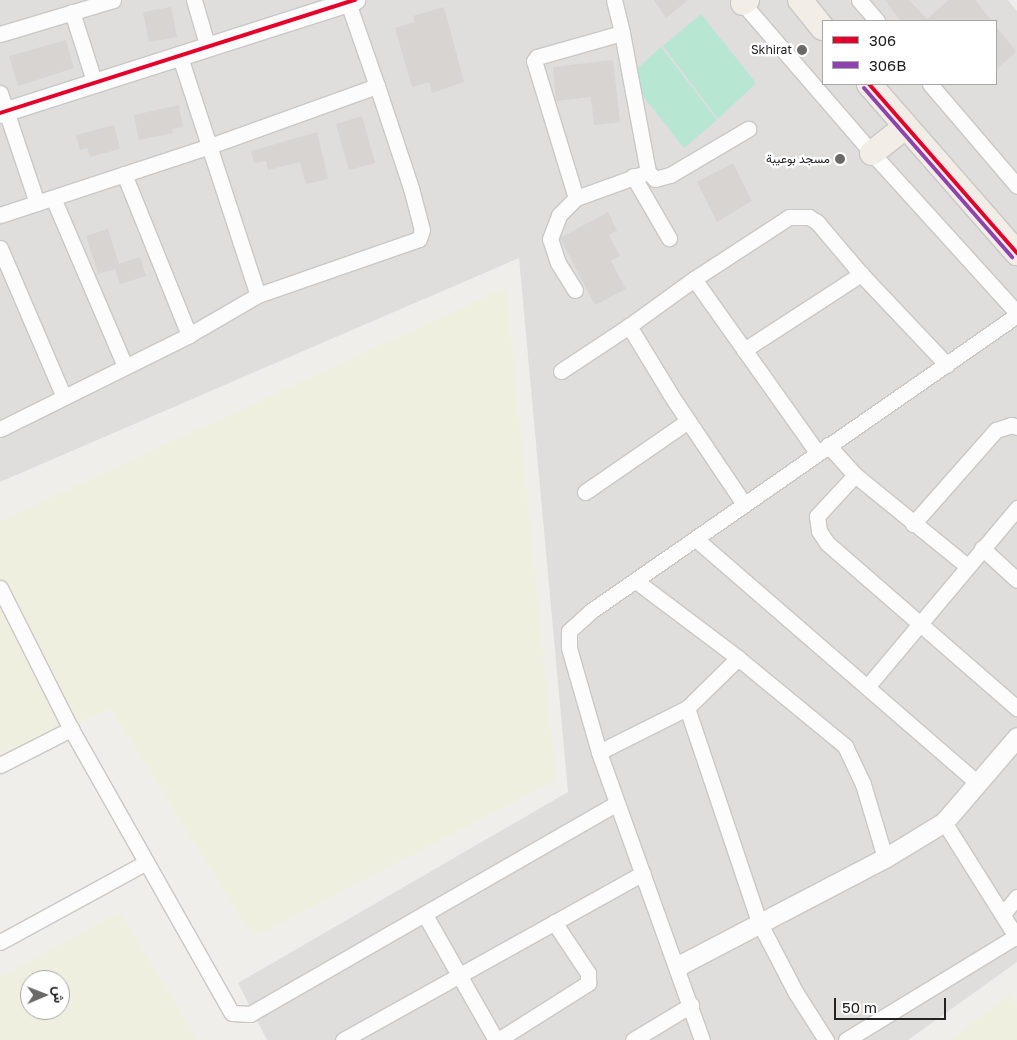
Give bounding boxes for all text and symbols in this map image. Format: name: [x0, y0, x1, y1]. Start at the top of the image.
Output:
legend: [822, 20, 997, 85]
text: 306: [869, 31, 896, 49]
place label: Skhirat: [751, 43, 792, 57]
marker: Skhirat: [796, 44, 808, 56]
text: 306B: [869, 56, 906, 74]
place label: مسجد بوعيبة: [766, 152, 830, 166]
marker: مسجد بوعيبة: [834, 153, 846, 165]
north arrow: [20, 970, 70, 1020]
text: ش: [51, 986, 68, 1003]
scale bar: [837, 988, 950, 1020]
text: 50 m: [842, 998, 877, 1016]

